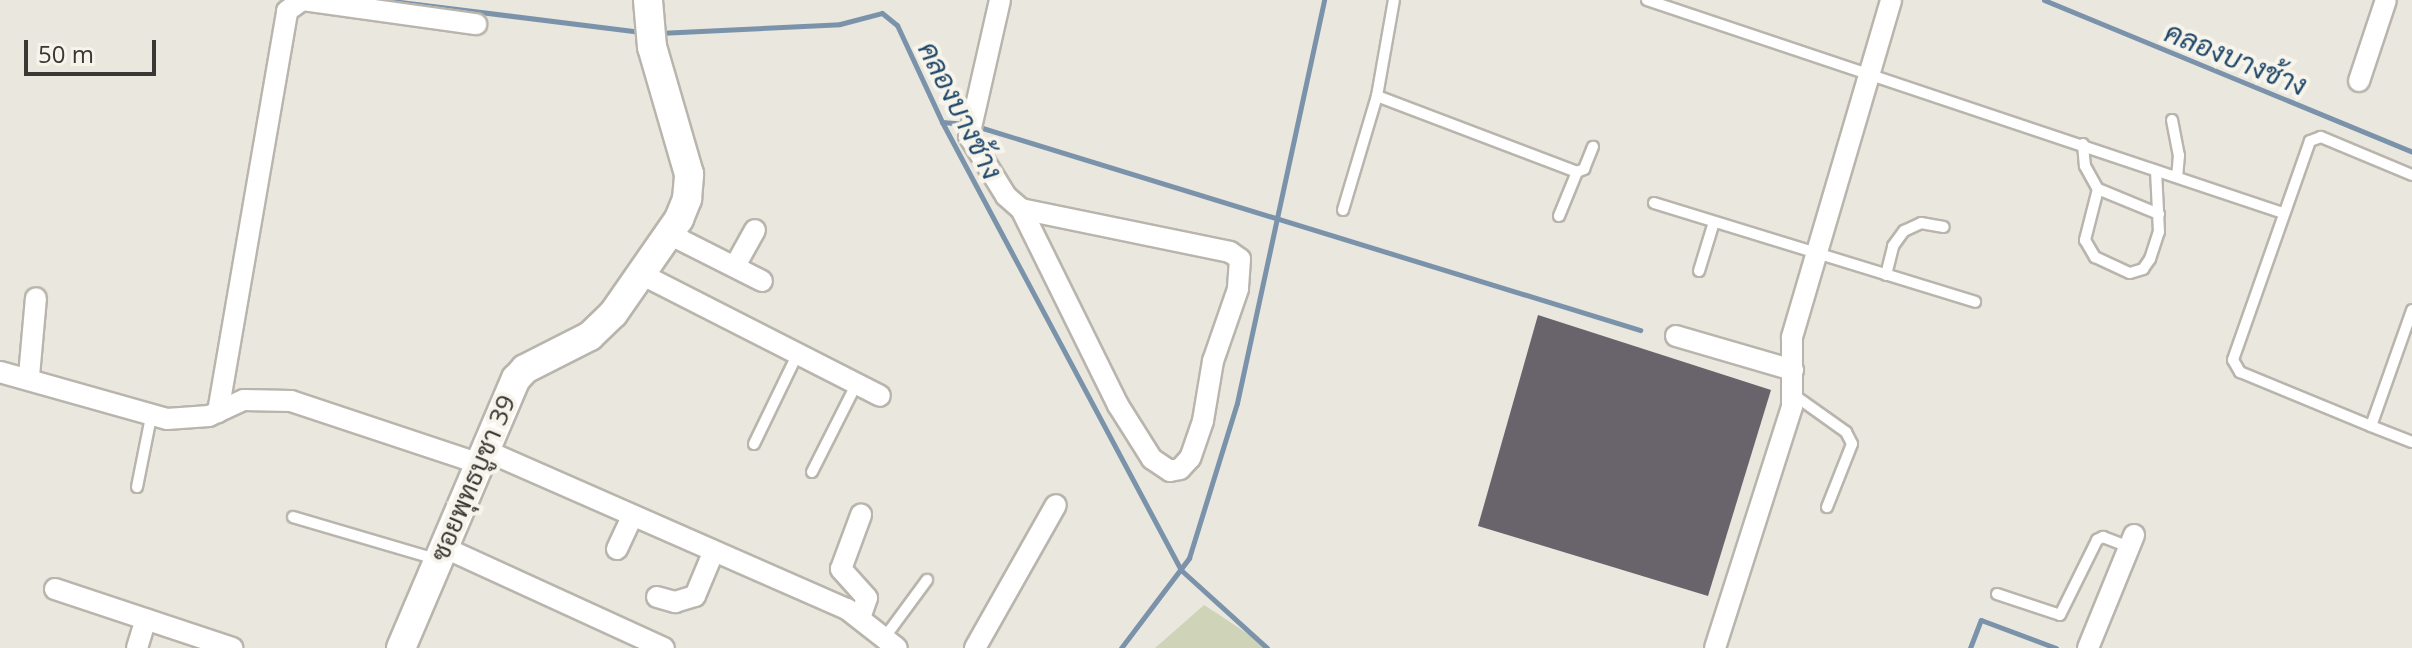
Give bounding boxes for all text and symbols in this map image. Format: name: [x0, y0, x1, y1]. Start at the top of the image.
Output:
water label: คลองบางช้าง: [2160, 14, 2312, 102]
scale bar: [28, 24, 160, 74]
water label: คลองบางช้าง: [912, 36, 1010, 184]
text: 50 m: [38, 37, 94, 70]
street label: ซอยพุทธบูชา 39: [424, 390, 522, 566]

